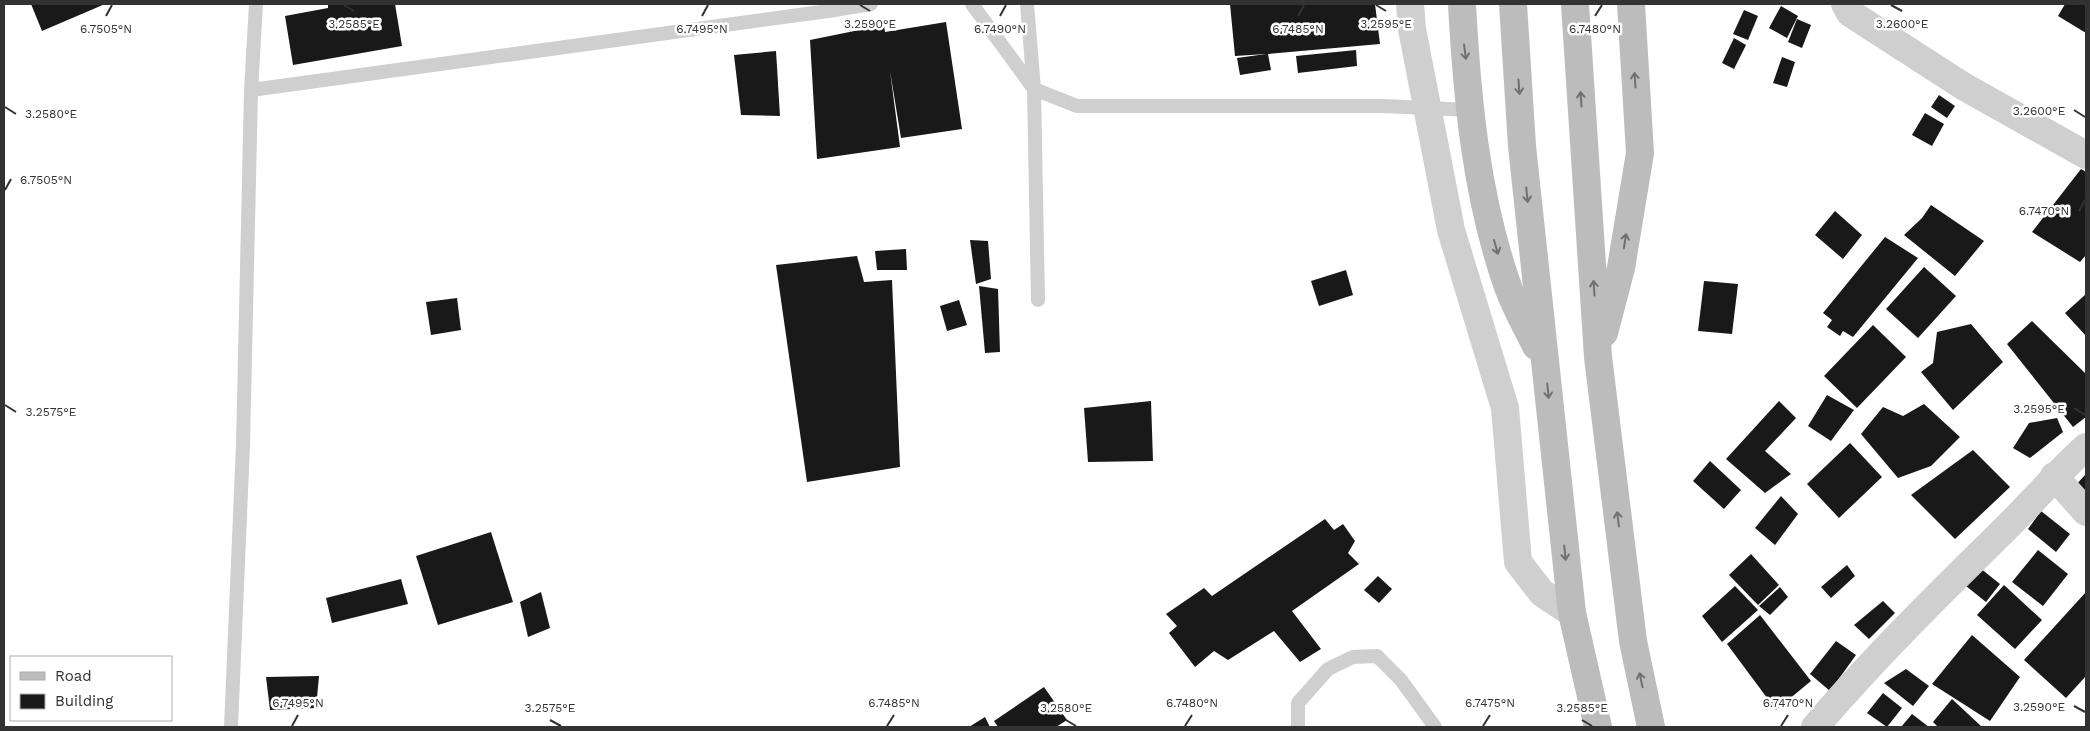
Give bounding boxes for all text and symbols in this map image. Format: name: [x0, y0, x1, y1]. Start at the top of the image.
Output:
text: 3.2585°E: [328, 17, 380, 31]
text: 3.2590°E: [844, 17, 896, 31]
text: 3.2595°E: [1360, 17, 1412, 31]
text: 3.2600°E: [1876, 17, 1929, 31]
text: 6.7505°N: [80, 22, 132, 36]
text: 6.7495°N: [676, 22, 728, 36]
text: 6.7490°N: [974, 22, 1026, 36]
text: 6.7485°N: [1272, 22, 1324, 36]
text: 6.7480°N: [1569, 22, 1621, 36]
one-way arrow: [1460, 44, 1470, 60]
one-way arrow: [1631, 72, 1640, 88]
one-way arrow: [1514, 79, 1523, 95]
one-way arrow: [1576, 92, 1585, 108]
text: 3.2600°E: [2013, 104, 2066, 118]
text: 3.2580°E: [25, 107, 77, 121]
text: 6.7505°N: [20, 173, 72, 187]
one-way arrow: [1522, 187, 1532, 203]
text: 6.7470°N: [2019, 204, 2069, 218]
one-way arrow: [1621, 233, 1631, 249]
one-way arrow: [1492, 238, 1502, 254]
one-way arrow: [1589, 280, 1598, 296]
one-way arrow: [1543, 383, 1553, 399]
text: 3.2595°E: [2013, 402, 2065, 416]
text: 3.2575°E: [25, 405, 77, 419]
one-way arrow: [1613, 511, 1623, 527]
one-way arrow: [1560, 545, 1570, 561]
legend: [10, 656, 172, 721]
text: Road: [55, 667, 92, 685]
one-way arrow: [1636, 672, 1645, 688]
text: Building: [55, 692, 113, 710]
text: 6.7495°N: [272, 696, 324, 710]
text: 6.7485°N: [868, 696, 920, 710]
text: 6.7480°N: [1166, 696, 1218, 710]
text: 6.7475°N: [1465, 696, 1515, 710]
text: 6.7470°N: [1763, 696, 1813, 710]
text: 3.2590°E: [2013, 700, 2065, 714]
text: 3.2575°E: [524, 701, 576, 715]
text: 3.2580°E: [1040, 701, 1092, 715]
text: 3.2585°E: [1556, 701, 1608, 715]

